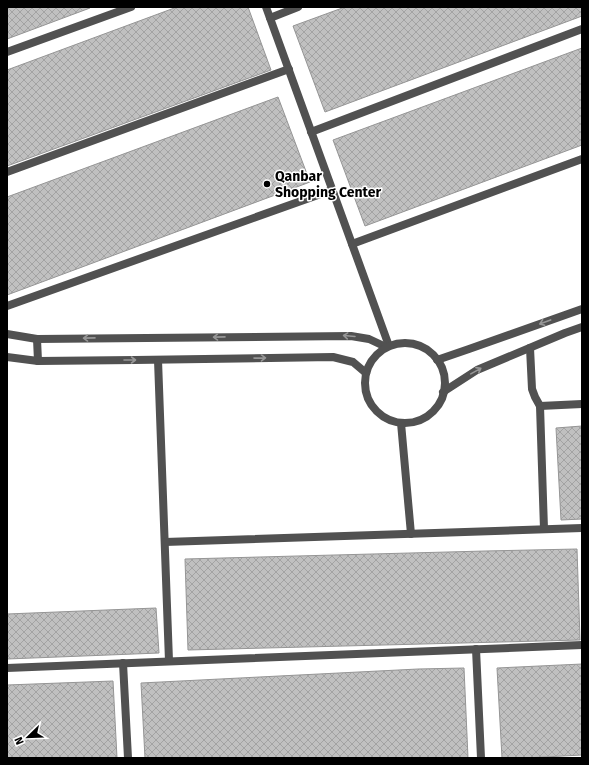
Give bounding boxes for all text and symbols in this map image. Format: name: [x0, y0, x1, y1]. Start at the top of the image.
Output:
place label: Qanbar Shopping Center: [275, 168, 381, 201]
marker: Qanbar Shopping Center: [262, 179, 272, 189]
one-way arrow: [540, 318, 552, 326]
one-way arrow: [213, 333, 226, 341]
one-way arrow: [343, 333, 356, 340]
one-way arrow: [83, 334, 96, 342]
one-way arrow: [253, 354, 266, 362]
one-way arrow: [123, 357, 136, 364]
one-way arrow: [470, 367, 482, 375]
north arrow: [8, 717, 48, 757]
text: N: [12, 735, 27, 747]

